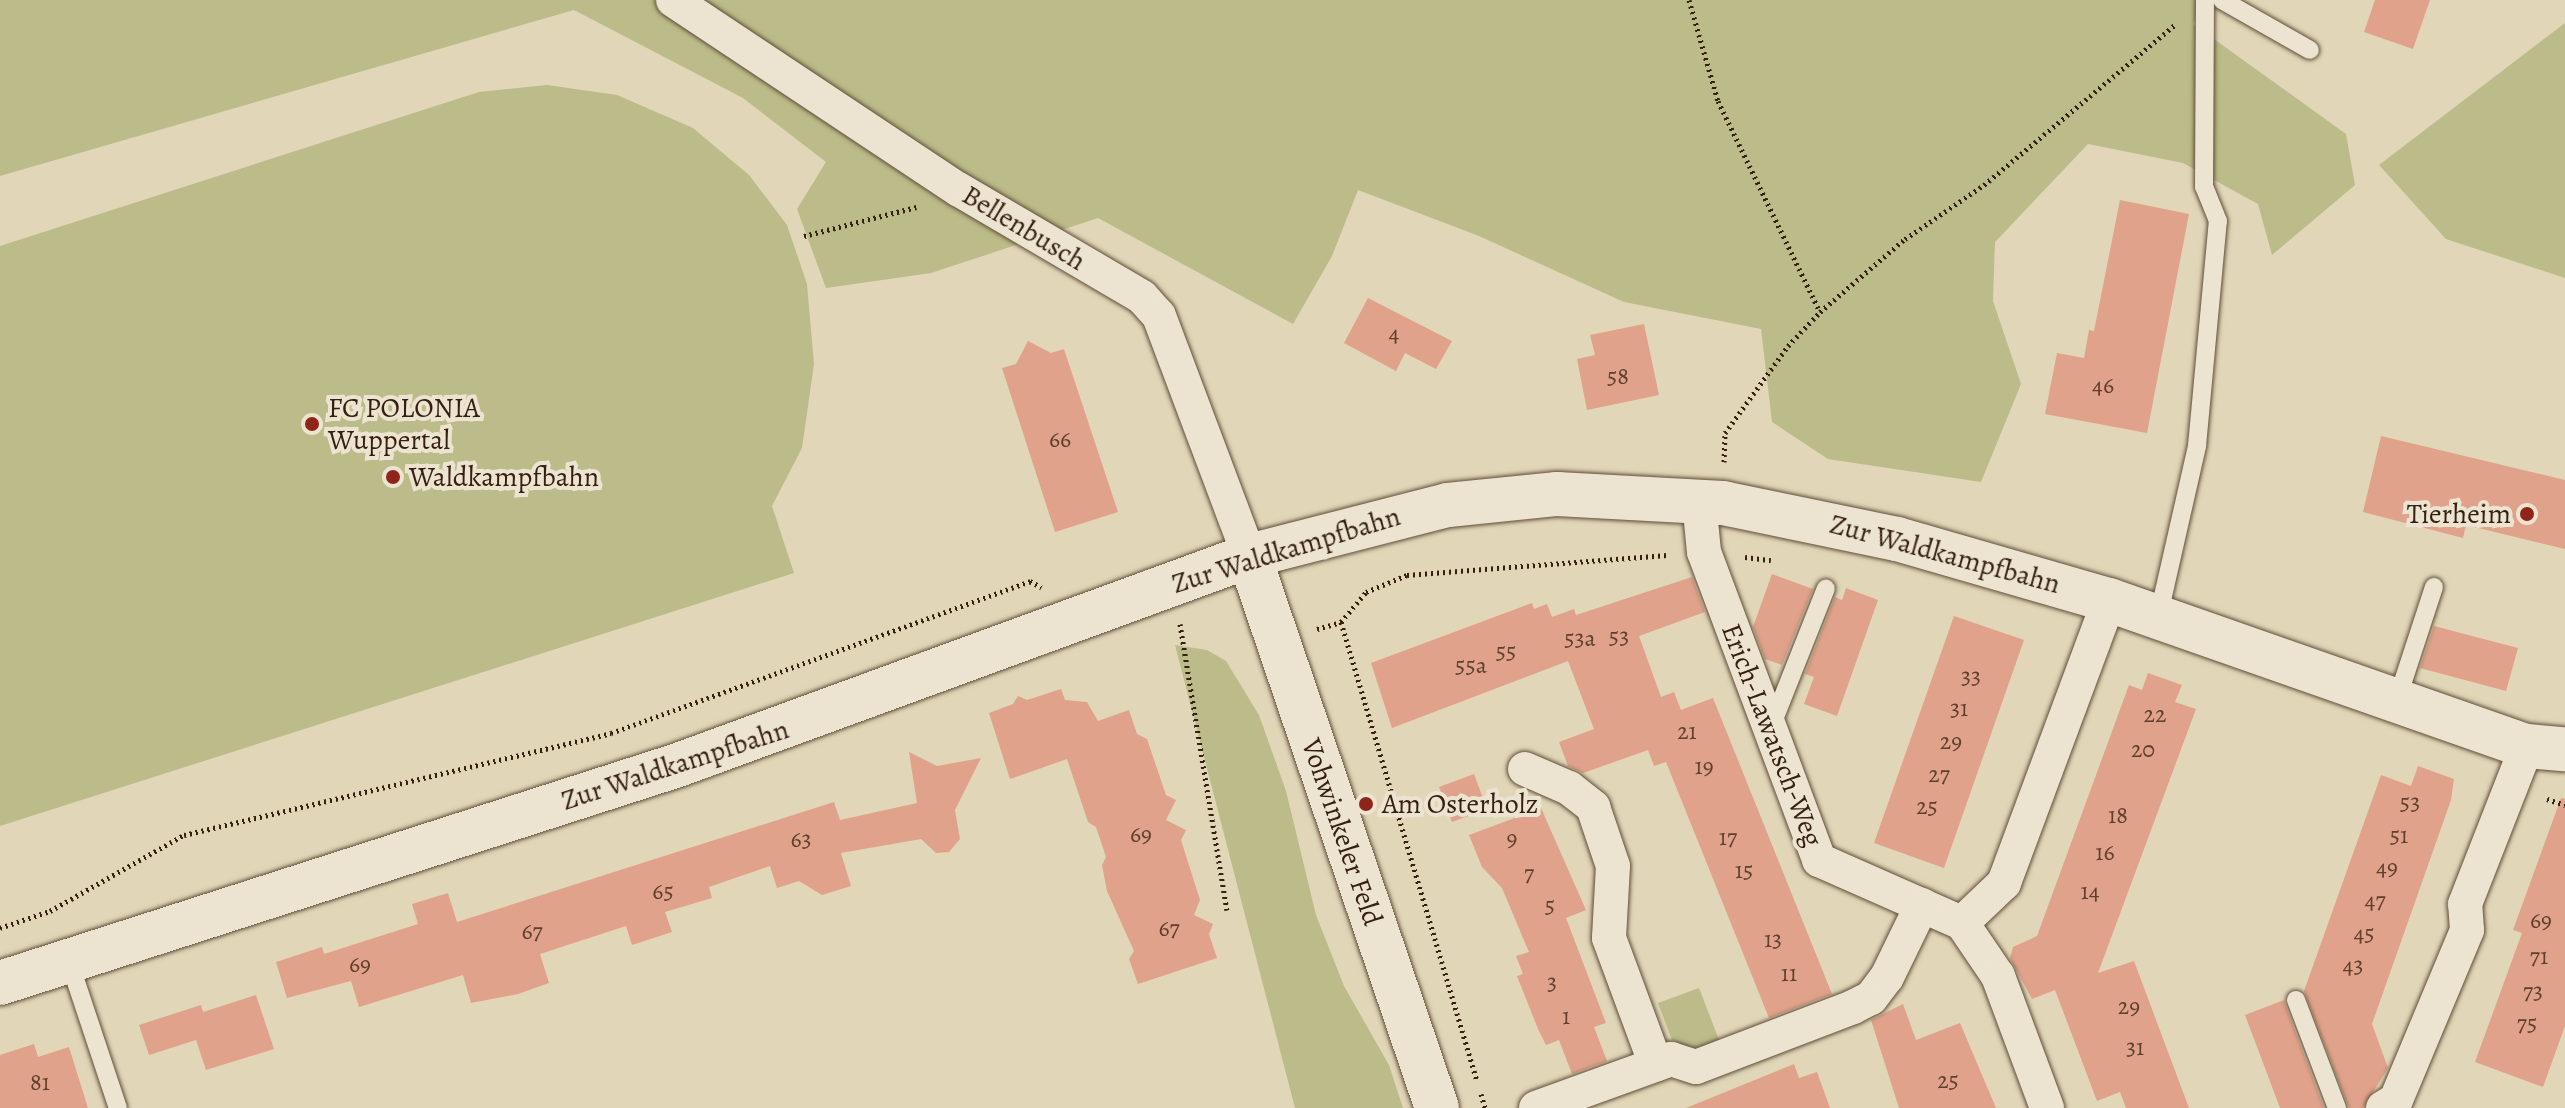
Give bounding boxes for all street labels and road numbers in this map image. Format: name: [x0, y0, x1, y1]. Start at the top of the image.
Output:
street label: Bellenbusch: [956, 178, 1092, 278]
street label: Zur Waldkampfbahn: [1168, 499, 1404, 601]
street label: Zur Waldkampfbahn: [1826, 507, 2064, 601]
street label: Erich-Lawatsch-Weg: [1714, 619, 1830, 851]
street label: Zur Waldkampfbahn: [557, 712, 793, 818]
street label: Vohwinkeler Feld: [1294, 734, 1390, 930]

